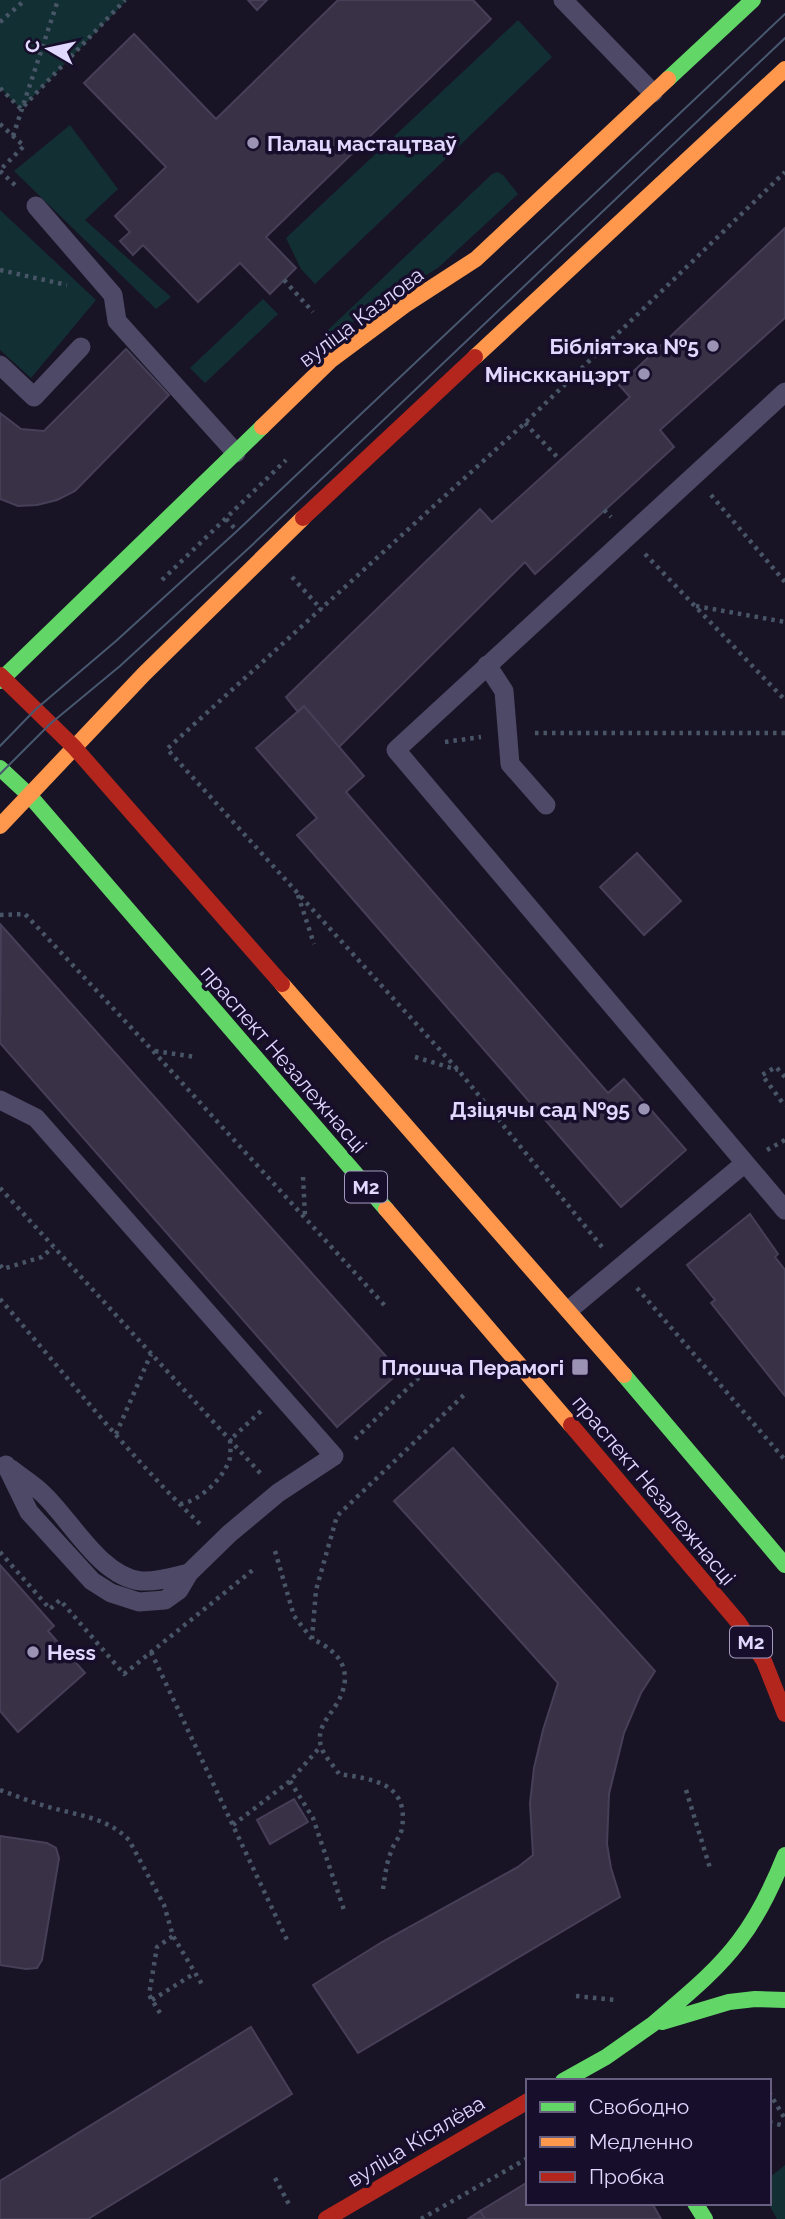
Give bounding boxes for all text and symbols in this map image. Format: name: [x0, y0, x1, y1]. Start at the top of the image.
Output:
north arrow: [14, 14, 84, 84]
text: С: [20, 38, 44, 55]
place label: Палац мастацтваў: [267, 131, 457, 156]
marker: Палац мастацтваў: [245, 135, 261, 151]
street label: вуліца Казлова: [294, 262, 428, 372]
place label: Бібліятэка №5: [550, 334, 699, 359]
marker: Бібліятэка №5: [705, 338, 721, 354]
place label: Мінскканцэрт: [485, 362, 631, 387]
marker: Мінскканцэрт: [636, 366, 652, 382]
street label: праспект Незалежнасці: [196, 960, 372, 1158]
place label: Дзіцячы сад №95: [450, 1097, 630, 1122]
marker: Дзіцячы сад №95: [636, 1101, 652, 1117]
road number: М2: [345, 1172, 387, 1203]
place label: Плошча Перамогі: [381, 1355, 564, 1380]
marker: Плошча Перамогі: [570, 1357, 590, 1377]
street label: праспект Незалежнасці: [567, 1390, 741, 1590]
road number: М2: [730, 1626, 772, 1658]
place label: Hess: [47, 1640, 96, 1665]
marker: Hess: [25, 1644, 41, 1660]
legend: [526, 2079, 771, 2205]
street label: вуліца Кісялёва: [343, 2090, 489, 2192]
text: Свободно: [589, 2094, 689, 2119]
text: Медленно: [589, 2129, 693, 2154]
text: Пробка: [589, 2164, 665, 2189]

